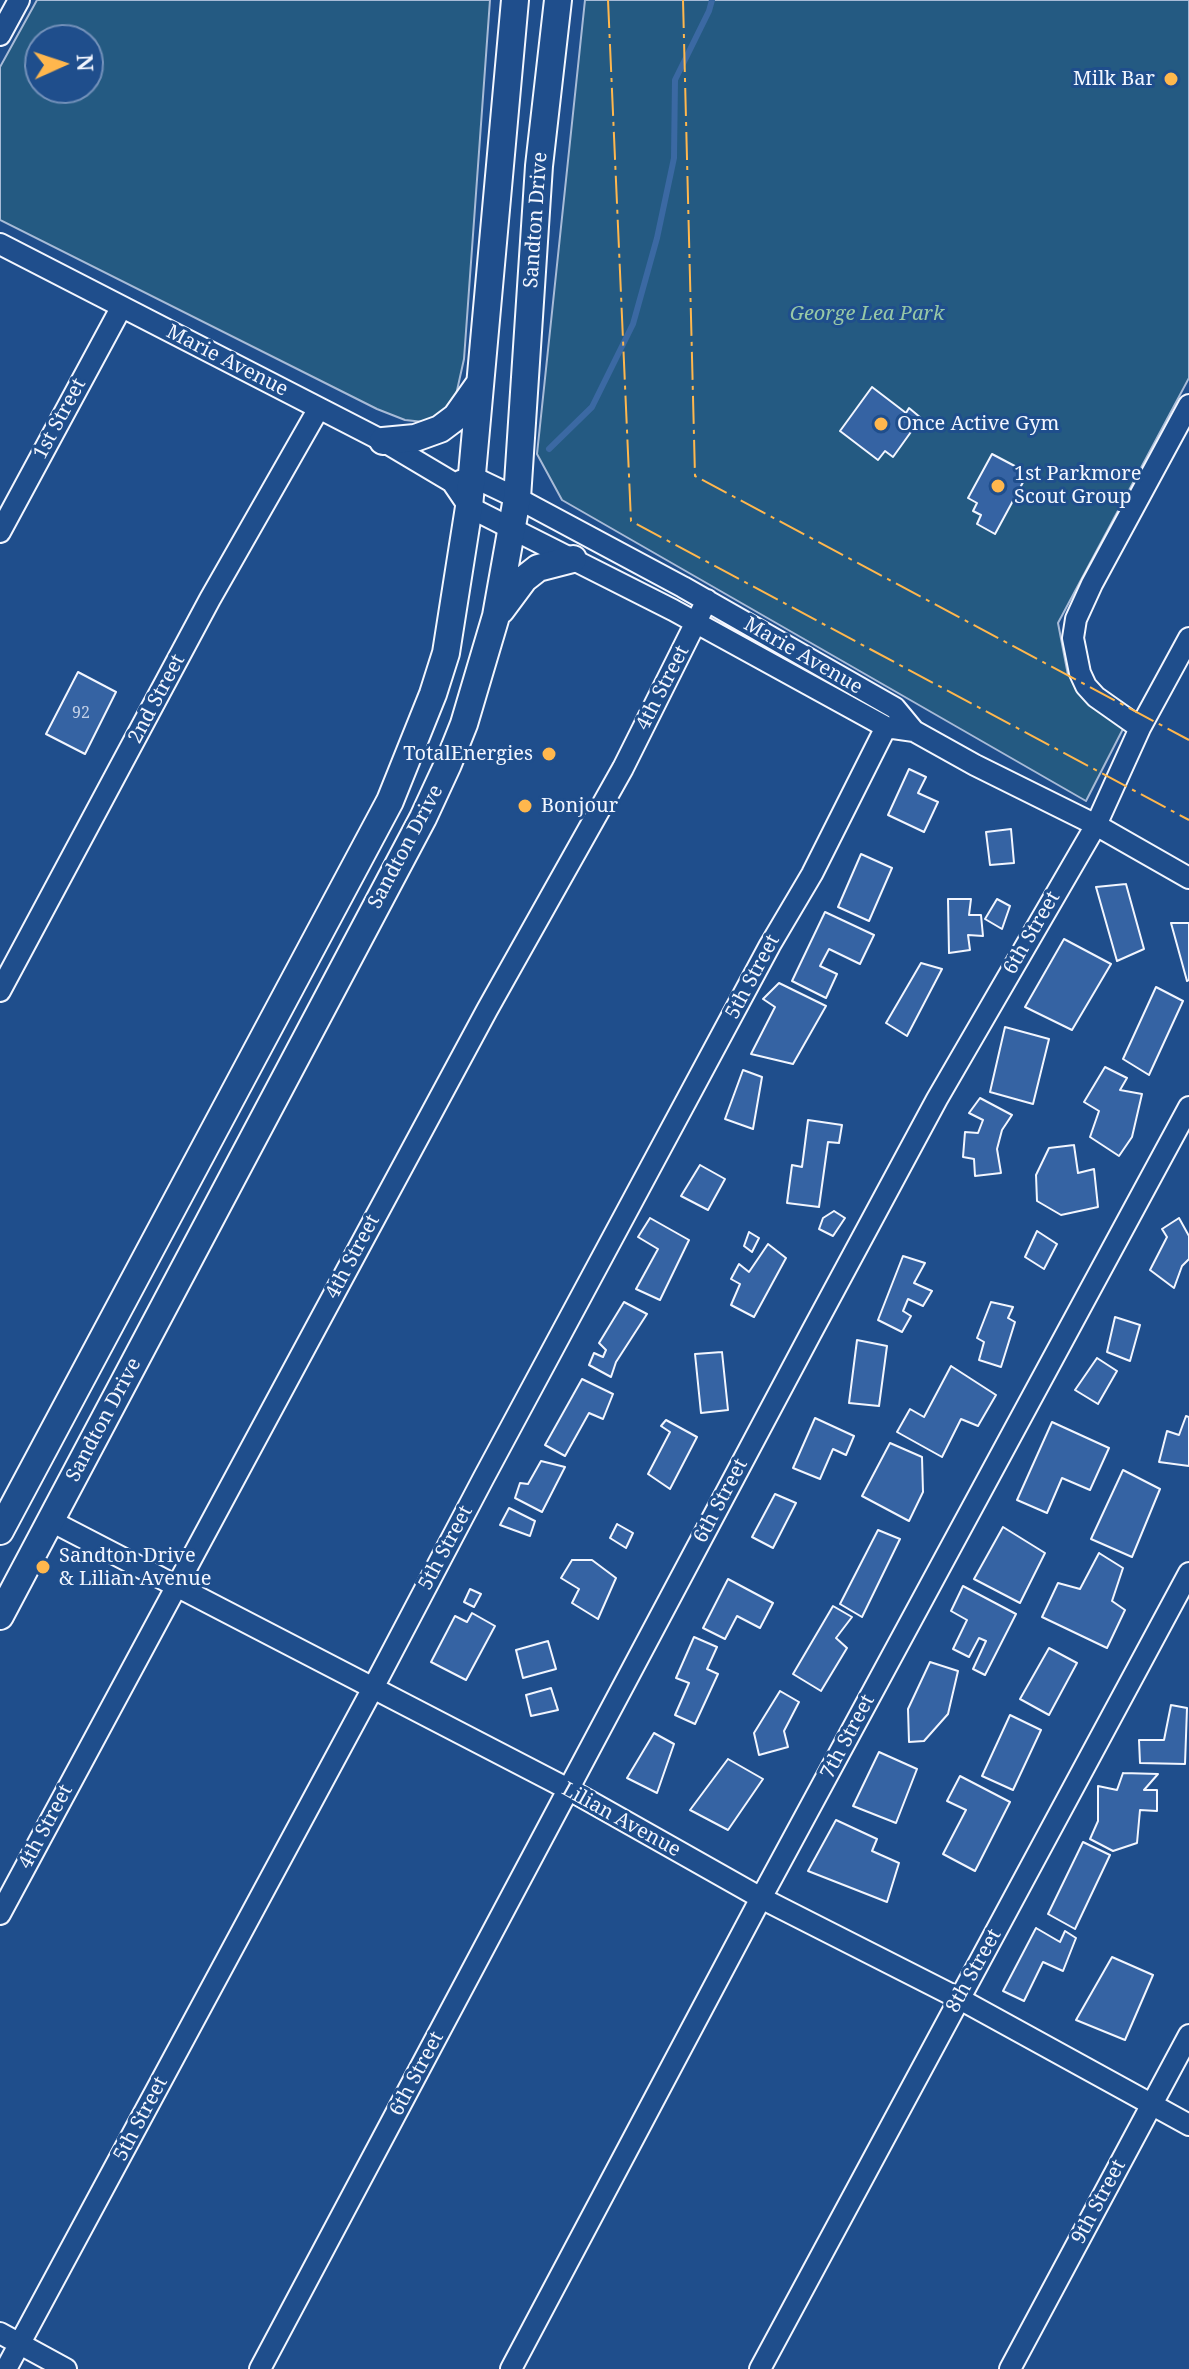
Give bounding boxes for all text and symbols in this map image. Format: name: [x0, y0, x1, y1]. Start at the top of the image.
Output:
north arrow: [24, 24, 104, 104]
text: N: [71, 53, 101, 72]
place label: Milk Bar: [1073, 67, 1155, 91]
marker: Milk Bar: [1162, 70, 1180, 88]
street label: Sandton Drive: [519, 151, 553, 289]
park label: George Lea Park: [790, 302, 944, 326]
street label: Marie Avenue: [162, 320, 292, 402]
street label: 1st Street: [29, 374, 91, 464]
place label: Once Active Gym: [897, 412, 1059, 436]
marker: Once Active Gym: [872, 415, 890, 433]
place label: 1st Parkmore Scout Group: [1014, 462, 1141, 509]
marker: 1st Parkmore Scout Group: [989, 477, 1007, 495]
street label: Marie Avenue: [739, 612, 867, 700]
street label: 4th Street: [631, 642, 695, 734]
street label: 2nd Street: [124, 650, 190, 748]
house number: 92: [72, 703, 90, 723]
place label: TotalEnergies: [403, 742, 533, 766]
marker: TotalEnergies: [540, 745, 558, 763]
street label: Sandton Drive: [363, 781, 449, 913]
place label: Bonjour: [541, 794, 618, 818]
marker: Bonjour: [516, 797, 534, 815]
street label: 6th Street: [999, 887, 1065, 979]
street label: 5th Street: [721, 931, 785, 1023]
street label: 4th Street: [321, 1211, 385, 1303]
street label: Sandton Drive: [61, 1354, 147, 1486]
street label: 6th Street: [689, 1455, 753, 1547]
street label: 5th Street: [414, 1502, 478, 1594]
place label: Sandton Drive & Lilian Avenue: [59, 1544, 211, 1591]
marker: Sandton Drive & Lilian Avenue: [34, 1558, 52, 1576]
street label: 7th Street: [816, 1691, 880, 1783]
street label: Lilian Avenue: [557, 1777, 685, 1863]
street label: 4th Street: [14, 1781, 78, 1873]
street label: 8th Street: [941, 1925, 1007, 2017]
street label: 6th Street: [385, 2028, 449, 2120]
street label: 5th Street: [109, 2073, 173, 2165]
street label: 9th Street: [1067, 2156, 1131, 2248]

